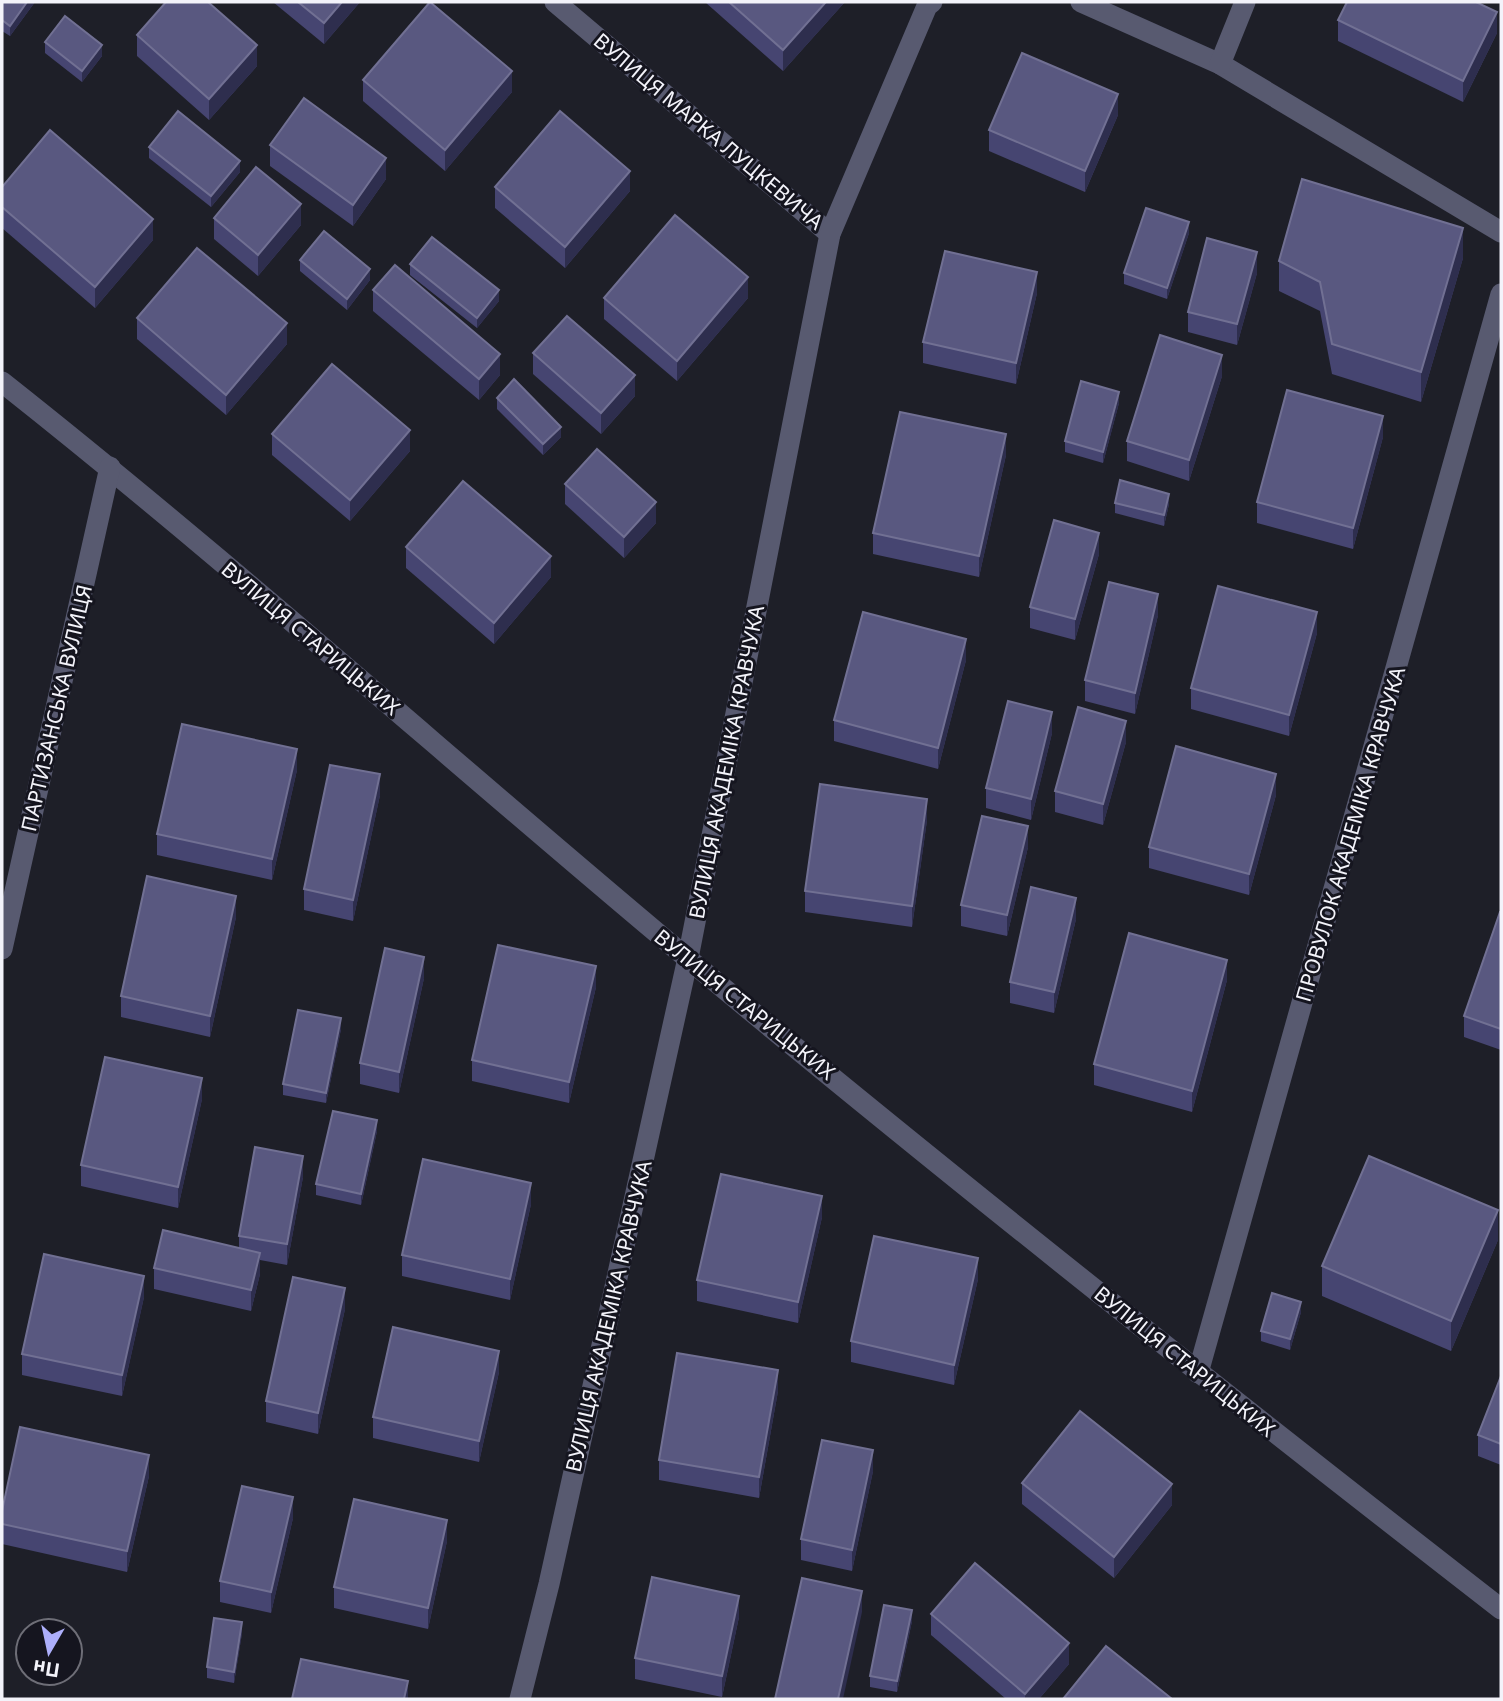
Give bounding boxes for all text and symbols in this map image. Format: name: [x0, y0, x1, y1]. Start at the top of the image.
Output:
street label: ВУЛИЦЯ МАРКА ЛУЦКЕВИЧА: [588, 27, 830, 236]
street label: ВУЛИЦЯ СТАРИЦЬКИХ: [216, 555, 407, 721]
street label: ПАРТИЗАНСЬКА ВУЛИЦЯ: [14, 582, 98, 834]
street label: ВУЛИЦЯ АКАДЕМІКА КРАВЧУКА: [682, 602, 770, 921]
street label: ПРОВУЛОК АКАДЕМІКА КРАВЧУКА: [1289, 663, 1411, 1005]
street label: ВУЛИЦЯ СТАРИЦЬКИХ: [649, 922, 842, 1086]
street label: ВУЛИЦЯ АКАДЕМІКА КРАВЧУКА: [558, 1157, 658, 1475]
street label: ВУЛИЦЯ СТАРИЦЬКИХ: [1089, 1279, 1282, 1443]
north arrow: [14, 1617, 84, 1687]
text: Пн: [31, 1654, 62, 1684]

